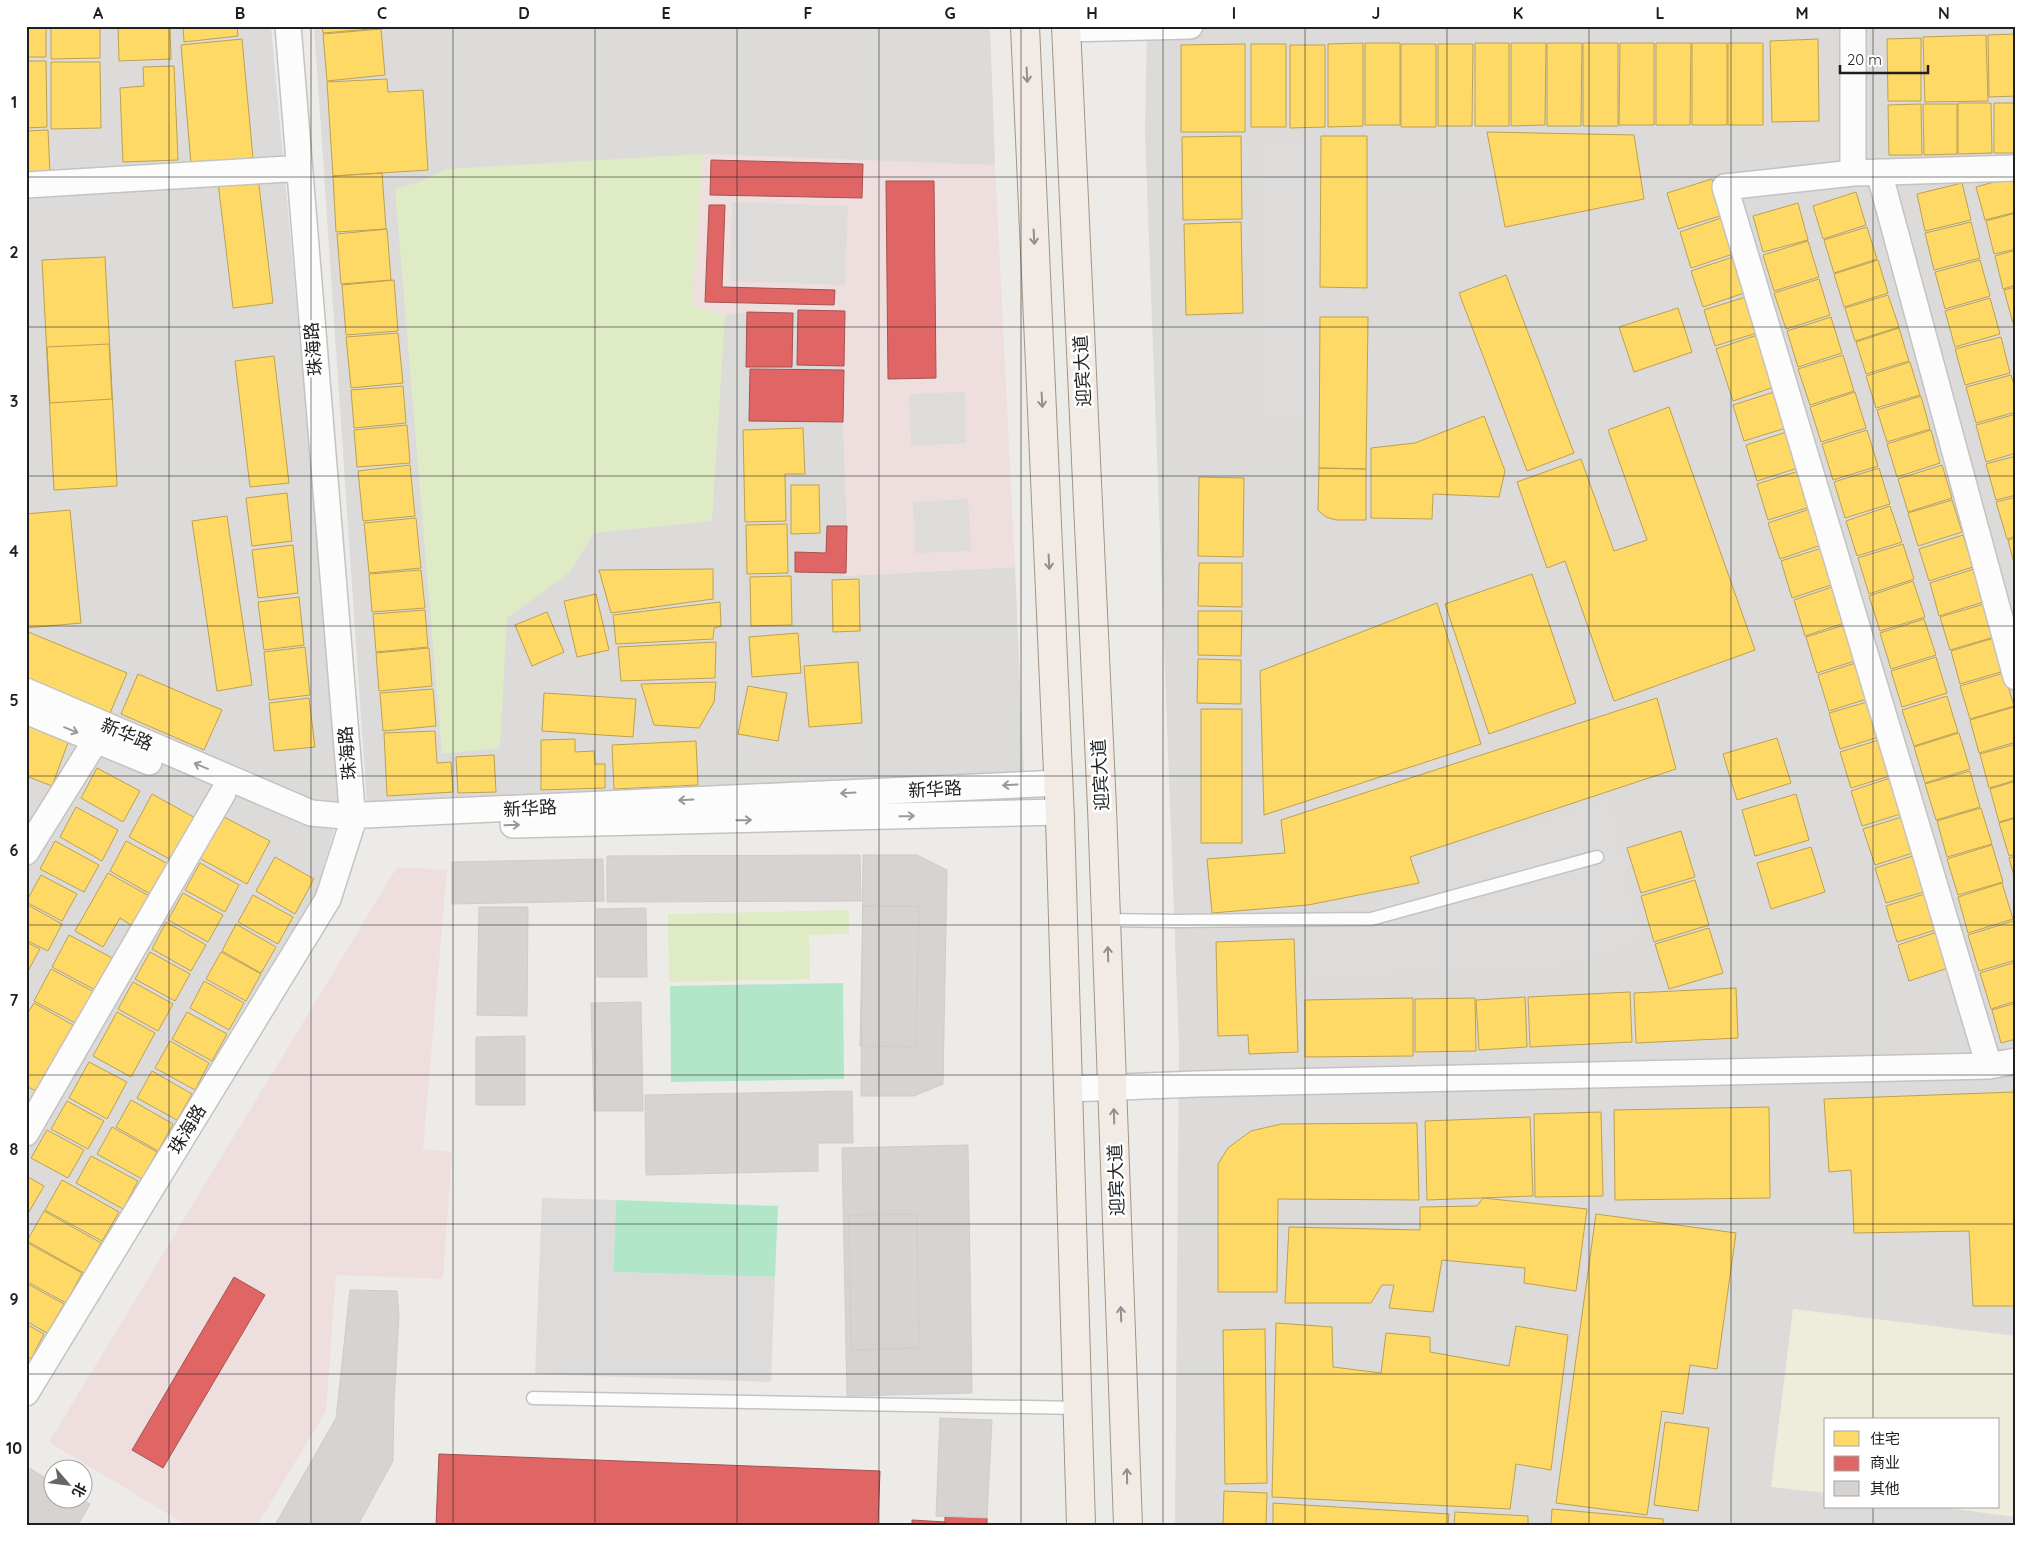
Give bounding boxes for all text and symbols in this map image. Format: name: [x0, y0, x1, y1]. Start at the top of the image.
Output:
text: A: [93, 3, 104, 23]
text: B: [235, 3, 245, 23]
text: C: [377, 3, 387, 23]
text: D: [518, 3, 530, 23]
text: E: [661, 3, 671, 23]
text: F: [804, 3, 813, 23]
text: G: [944, 3, 956, 23]
text: H: [1086, 3, 1098, 23]
text: I: [1232, 3, 1236, 23]
text: J: [1372, 3, 1380, 23]
text: K: [1513, 3, 1523, 23]
text: L: [1656, 3, 1665, 23]
text: M: [1795, 3, 1809, 23]
text: N: [1938, 3, 1950, 23]
scale bar: [1840, 42, 1927, 74]
text: 20 m: [1847, 50, 1882, 69]
one-way arrow: [1023, 67, 1032, 83]
text: 1: [11, 92, 17, 112]
one-way arrow: [1030, 229, 1039, 245]
text: 2: [9, 242, 19, 262]
street label: 珠海路: [299, 321, 327, 377]
street label: 迎宾大道: [1069, 334, 1095, 408]
text: 3: [10, 391, 18, 411]
one-way arrow: [1037, 391, 1046, 407]
text: 4: [9, 541, 19, 561]
one-way arrow: [1044, 554, 1054, 570]
text: 5: [9, 690, 19, 710]
street label: 新华路: [98, 713, 156, 755]
street label: 珠海路: [333, 725, 361, 781]
one-way arrow: [63, 726, 78, 735]
street label: 迎宾大道: [1087, 738, 1113, 812]
one-way arrow: [194, 760, 209, 770]
street label: 新华路: [907, 776, 963, 802]
one-way arrow: [1003, 781, 1019, 790]
one-way arrow: [840, 788, 856, 797]
street label: 新华路: [502, 795, 558, 821]
one-way arrow: [678, 796, 694, 805]
one-way arrow: [899, 811, 915, 820]
one-way arrow: [736, 815, 752, 824]
one-way arrow: [504, 821, 520, 830]
text: 6: [10, 840, 19, 860]
one-way arrow: [1103, 946, 1112, 962]
text: 7: [10, 990, 19, 1010]
street label: 珠海路: [163, 1100, 211, 1158]
one-way arrow: [1109, 1109, 1119, 1125]
text: 8: [10, 1139, 19, 1159]
street label: 迎宾大道: [1103, 1144, 1129, 1216]
text: 9: [9, 1289, 19, 1309]
one-way arrow: [1117, 1306, 1126, 1322]
legend: [1824, 1418, 2000, 1508]
text: 住宅: [1870, 1429, 1900, 1448]
text: 10: [6, 1438, 22, 1458]
text: 商业: [1870, 1453, 1900, 1472]
north arrow: [42, 1458, 92, 1508]
one-way arrow: [1123, 1468, 1132, 1484]
text: 其他: [1870, 1479, 1900, 1498]
text: 北: [68, 1480, 91, 1501]

